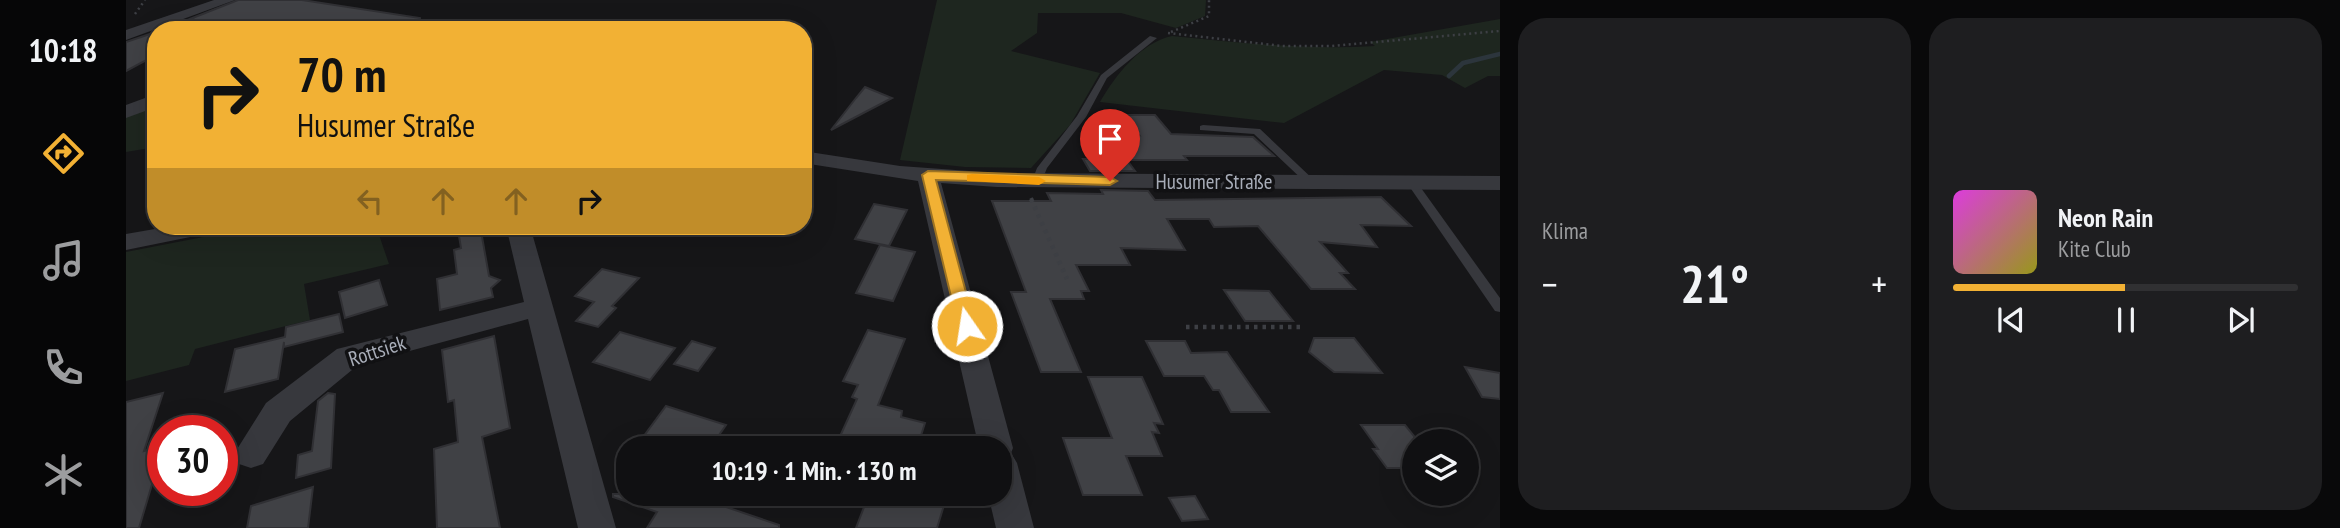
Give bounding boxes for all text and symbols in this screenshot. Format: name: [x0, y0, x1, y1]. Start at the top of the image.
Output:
text: 10:18: [28, 29, 98, 71]
text: 70 m: [297, 42, 386, 106]
icon: right: [182, 49, 273, 140]
text: Husumer Straße: [297, 104, 475, 146]
pin: [1080, 109, 1140, 181]
icon: arrive: [1091, 120, 1129, 158]
icon: directions: [39, 129, 88, 178]
street label: Husumer Straße: [1156, 168, 1272, 195]
icon: left: [351, 182, 389, 220]
icon: ahead: [424, 182, 462, 220]
icon: ahead: [497, 182, 535, 220]
icon: right: [570, 182, 608, 220]
text: Neon Rain: [2058, 201, 2153, 234]
text: Klima: [1542, 216, 1588, 245]
text: Kite Club: [2058, 234, 2131, 263]
icon: music: [39, 236, 88, 285]
text: 21°: [1680, 250, 1749, 317]
text: −: [1542, 259, 1558, 308]
text: +: [1871, 259, 1887, 308]
position arrow: [930, 289, 1004, 363]
icon: previous: [1992, 301, 2030, 339]
icon: pause: [2107, 301, 2145, 339]
icon: next: [2222, 301, 2260, 339]
street label: Rottsiek: [345, 329, 409, 372]
icon: phone: [39, 343, 88, 392]
speed limit sign: 30: [147, 415, 238, 506]
map controls: [1402, 429, 1479, 506]
button: layers: [1402, 429, 1479, 506]
icon: climate: [39, 450, 88, 499]
text: 10:19 · 1 Min. · 130 m: [712, 454, 916, 487]

